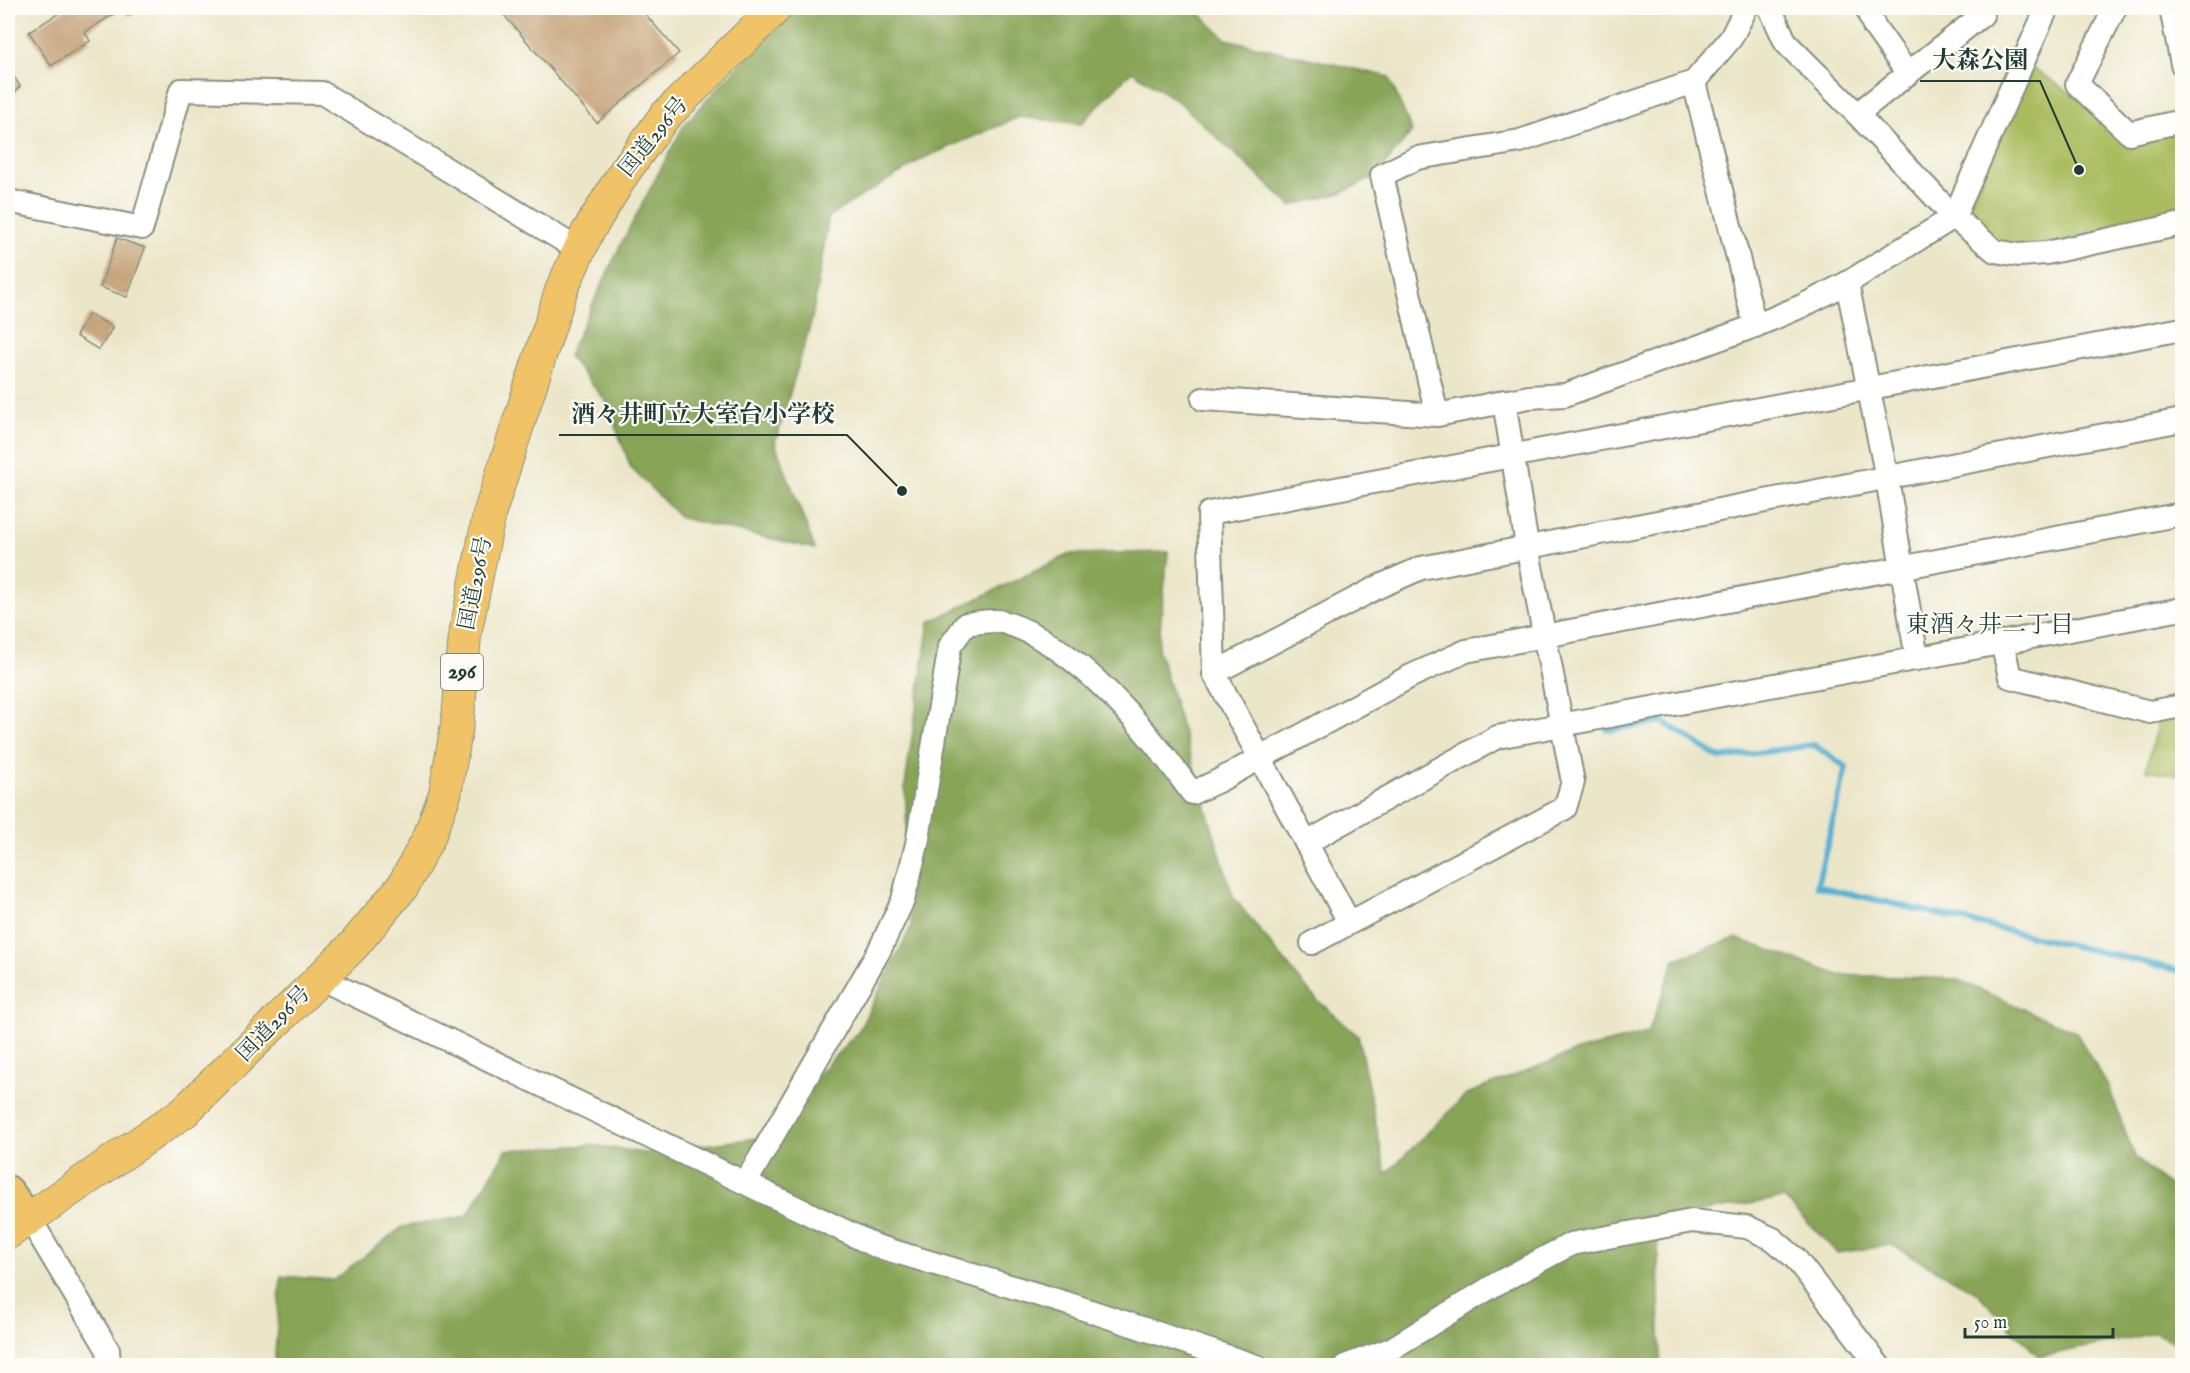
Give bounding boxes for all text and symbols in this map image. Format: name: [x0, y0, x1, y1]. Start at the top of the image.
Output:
callout: 大森公園: [1920, 39, 2040, 81]
text: 大森公園: [1932, 46, 2028, 77]
street label: 国道296号: [613, 91, 695, 183]
callout: 酒々井町立大室台小学校: [559, 393, 847, 435]
text: 酒々井町立大室台小学校: [571, 400, 835, 431]
street label: 国道296号: [453, 534, 499, 632]
district label: 東酒々井二丁目: [1906, 610, 2074, 641]
road number: 296: [441, 654, 483, 690]
street label: 国道296号: [231, 980, 317, 1068]
scale bar: [1965, 1301, 2114, 1339]
text: 50 m: [1974, 1312, 2007, 1335]

